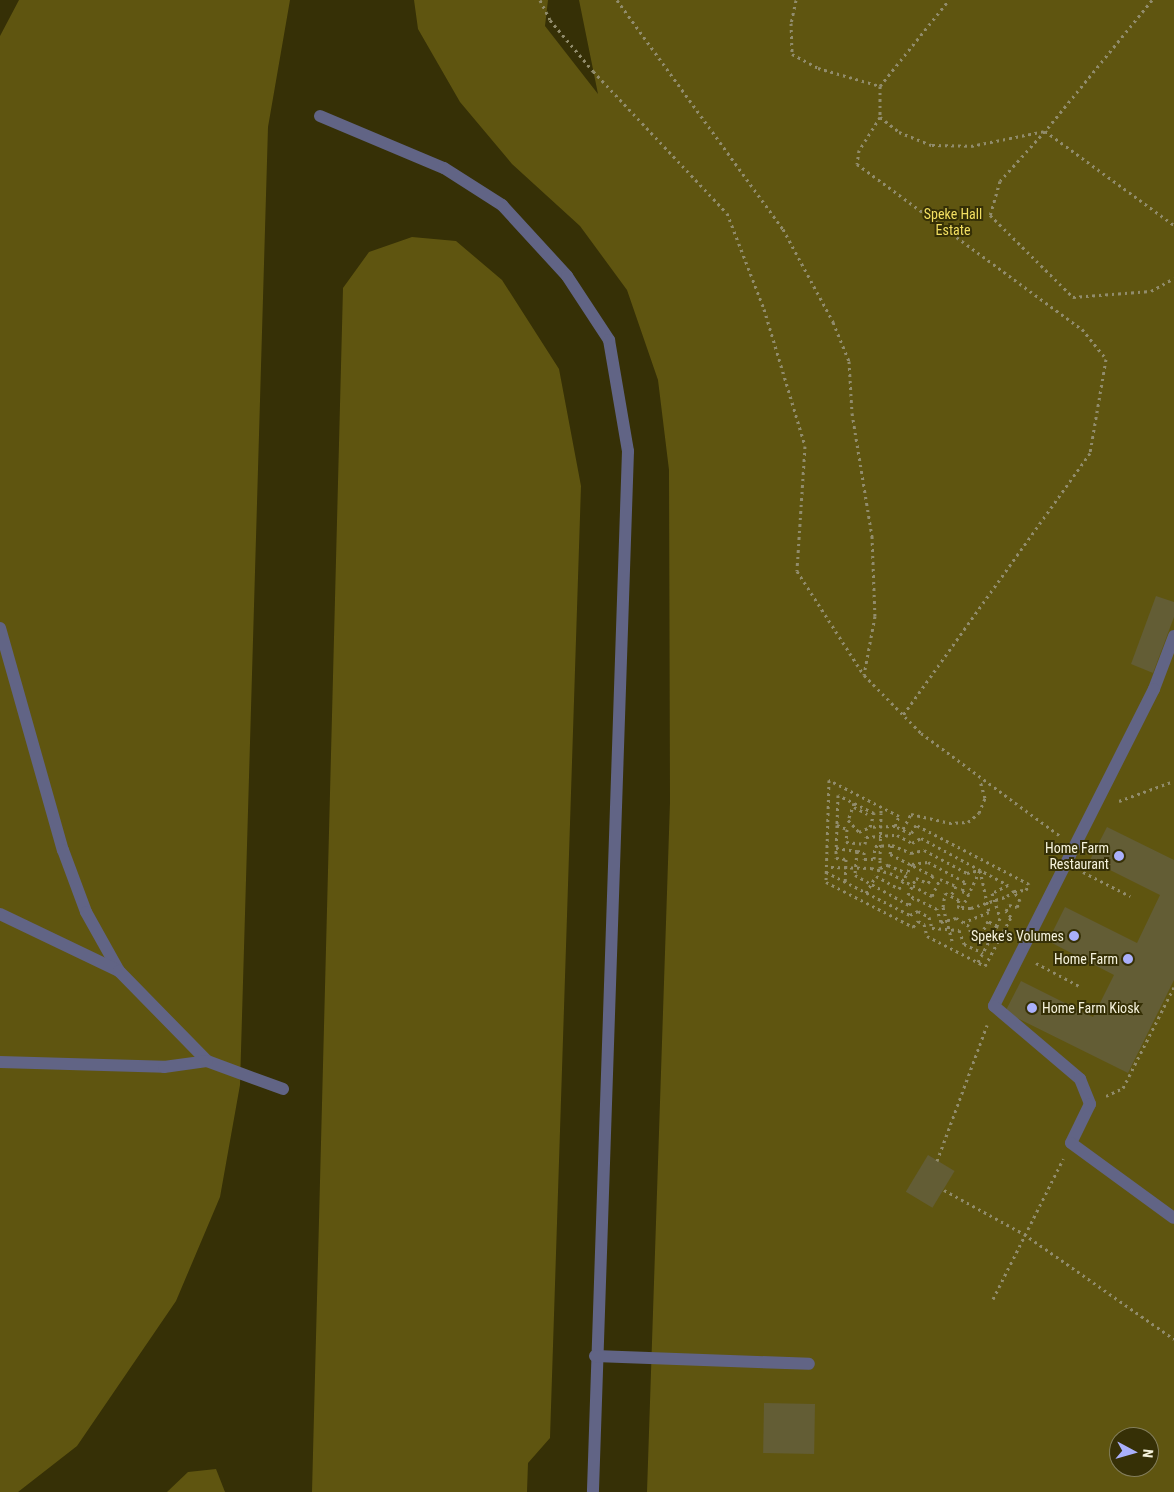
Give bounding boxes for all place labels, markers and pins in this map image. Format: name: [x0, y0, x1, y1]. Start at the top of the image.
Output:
place label: Home Farm Restaurant: [1045, 840, 1109, 872]
marker: Home Farm Restaurant: [1113, 850, 1125, 862]
place label: Speke's Volumes: [971, 928, 1064, 944]
marker: Speke's Volumes: [1068, 930, 1080, 942]
place label: Home Farm: [1054, 951, 1118, 967]
marker: Home Farm: [1122, 953, 1134, 965]
place label: Home Farm Kiosk: [1042, 1000, 1140, 1016]
marker: Home Farm Kiosk: [1026, 1002, 1038, 1014]

